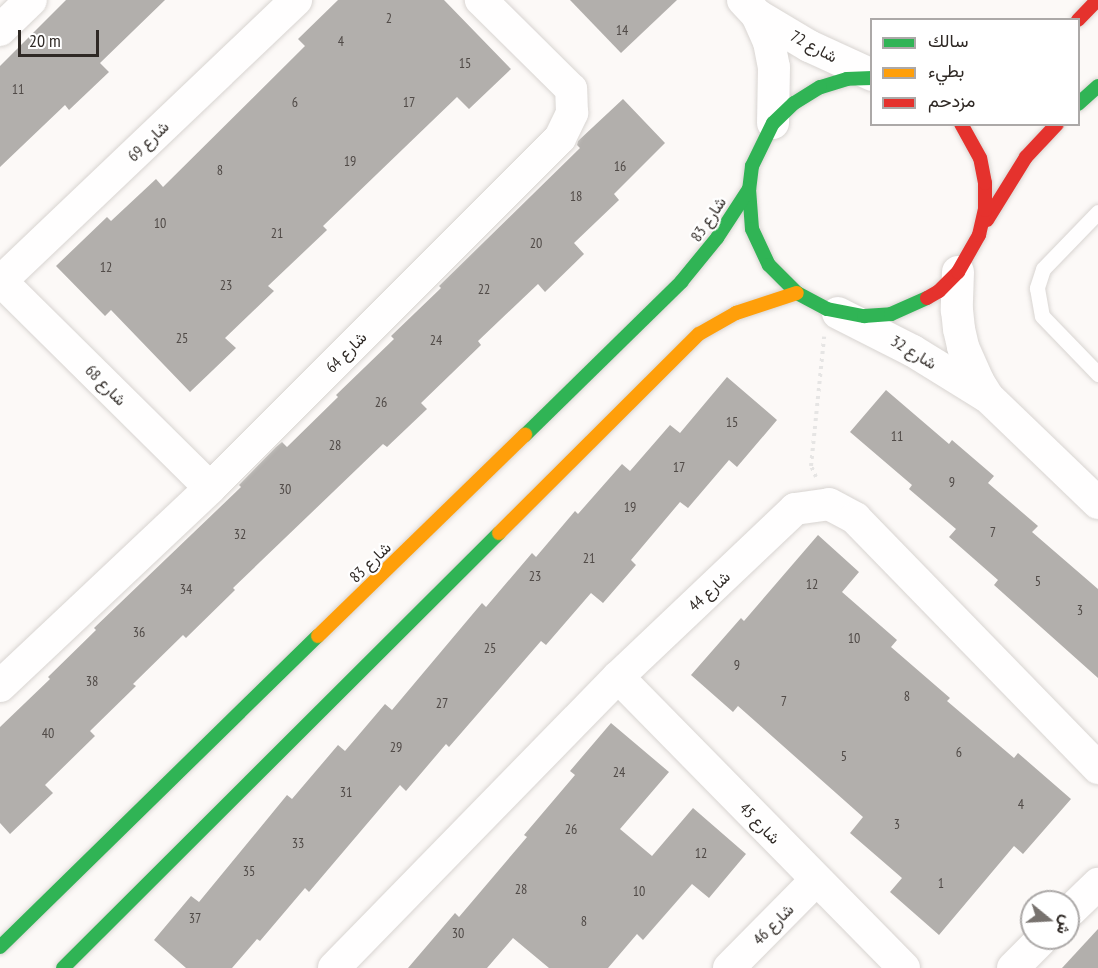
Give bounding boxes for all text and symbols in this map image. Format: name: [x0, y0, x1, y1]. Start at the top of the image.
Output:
house number: 2: [386, 10, 392, 26]
scale bar: [21, 18, 102, 56]
legend: [870, 18, 1080, 126]
house number: 14: [616, 22, 628, 38]
street label: شارع 72: [787, 26, 841, 66]
text: 20 m: [29, 29, 61, 52]
text: سالك: [928, 29, 968, 52]
house number: 4: [338, 33, 344, 49]
house number: 15: [459, 55, 471, 71]
text: بطيء: [928, 59, 964, 82]
house number: 11: [12, 81, 24, 97]
text: مزدحم: [928, 89, 975, 112]
house number: 6: [292, 94, 298, 110]
house number: 17: [403, 94, 415, 110]
street label: شارع 69: [123, 117, 173, 165]
house number: 19: [344, 153, 356, 169]
house number: 16: [614, 158, 626, 174]
house number: 8: [217, 162, 223, 178]
house number: 18: [570, 188, 582, 204]
street label: شارع 83: [686, 193, 730, 245]
house number: 10: [154, 215, 166, 231]
house number: 21: [271, 225, 283, 241]
house number: 20: [530, 235, 542, 251]
house number: 12: [100, 259, 112, 275]
house number: 23: [220, 277, 232, 293]
house number: 22: [478, 281, 490, 297]
street label: شارع 64: [322, 328, 370, 376]
house number: 25: [176, 330, 188, 346]
street label: شارع 32: [888, 331, 940, 373]
house number: 24: [430, 332, 442, 348]
street label: شارع 68: [82, 361, 130, 409]
house number: 26: [375, 394, 387, 410]
house number: 15: [726, 414, 738, 430]
house number: 11: [891, 428, 903, 444]
house number: 28: [329, 437, 341, 453]
house number: 17: [673, 459, 685, 475]
house number: 9: [949, 474, 955, 490]
house number: 30: [279, 481, 291, 497]
house number: 19: [624, 499, 636, 515]
house number: 7: [990, 524, 996, 540]
house number: 32: [234, 526, 246, 542]
street label: شارع 83: [345, 538, 395, 586]
house number: 21: [583, 550, 595, 566]
street label: شارع 44: [684, 567, 734, 615]
house number: 23: [529, 568, 541, 584]
house number: 5: [1035, 573, 1041, 589]
house number: 12: [806, 576, 818, 592]
house number: 34: [180, 581, 192, 597]
house number: 3: [1077, 602, 1083, 618]
house number: 36: [133, 624, 145, 640]
house number: 10: [848, 630, 860, 646]
house number: 25: [484, 640, 496, 656]
house number: 9: [734, 657, 740, 673]
house number: 38: [86, 673, 98, 689]
house number: 8: [904, 688, 910, 704]
house number: 7: [781, 693, 787, 709]
house number: 27: [436, 695, 448, 711]
house number: 40: [42, 725, 54, 741]
house number: 29: [390, 739, 402, 755]
house number: 6: [956, 744, 962, 760]
house number: 5: [841, 748, 847, 764]
house number: 24: [613, 764, 625, 780]
house number: 31: [340, 784, 352, 800]
house number: 4: [1018, 796, 1024, 812]
street label: شارع 45: [736, 798, 784, 848]
house number: 3: [894, 816, 900, 832]
house number: 26: [565, 821, 577, 837]
house number: 33: [292, 835, 304, 851]
house number: 12: [695, 845, 707, 861]
house number: 35: [243, 863, 255, 879]
house number: 1: [938, 875, 944, 891]
house number: 28: [515, 881, 527, 897]
house number: 10: [633, 883, 645, 899]
north arrow: [1020, 890, 1080, 950]
street label: شارع 46: [749, 900, 797, 948]
house number: 37: [189, 910, 201, 926]
house number: 8: [581, 913, 587, 929]
text: ش: [1053, 913, 1078, 937]
house number: 30: [452, 925, 464, 941]

